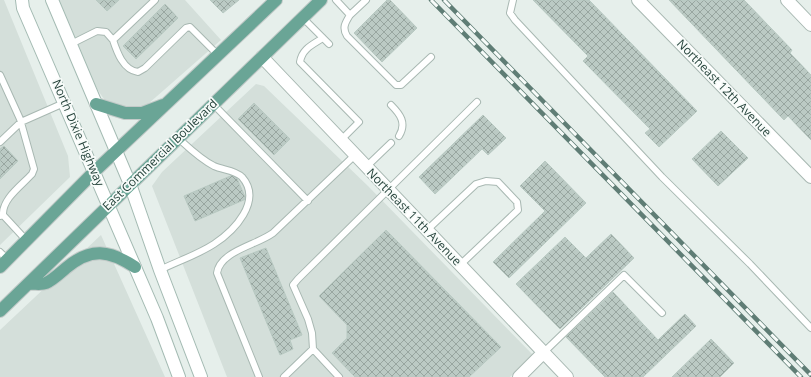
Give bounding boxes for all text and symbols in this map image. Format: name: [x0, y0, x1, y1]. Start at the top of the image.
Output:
street label: Northeast 12th Avenue: [673, 35, 776, 140]
street label: North Dixie Highway: [48, 77, 109, 190]
street label: East Commercial Boulevard: [98, 95, 221, 214]
street label: Northeast 11th Avenue: [363, 164, 466, 269]

